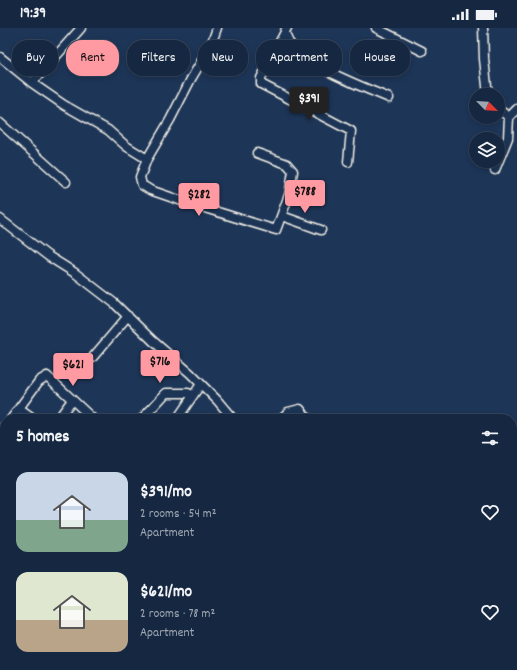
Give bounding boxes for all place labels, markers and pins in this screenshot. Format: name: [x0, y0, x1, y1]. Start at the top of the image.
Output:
pin: $391: [285, 87, 333, 121]
pin: $788: [281, 180, 329, 214]
pin: $282: [175, 183, 223, 217]
pin: $716: [136, 350, 184, 384]
pin: $621: [49, 353, 97, 387]

